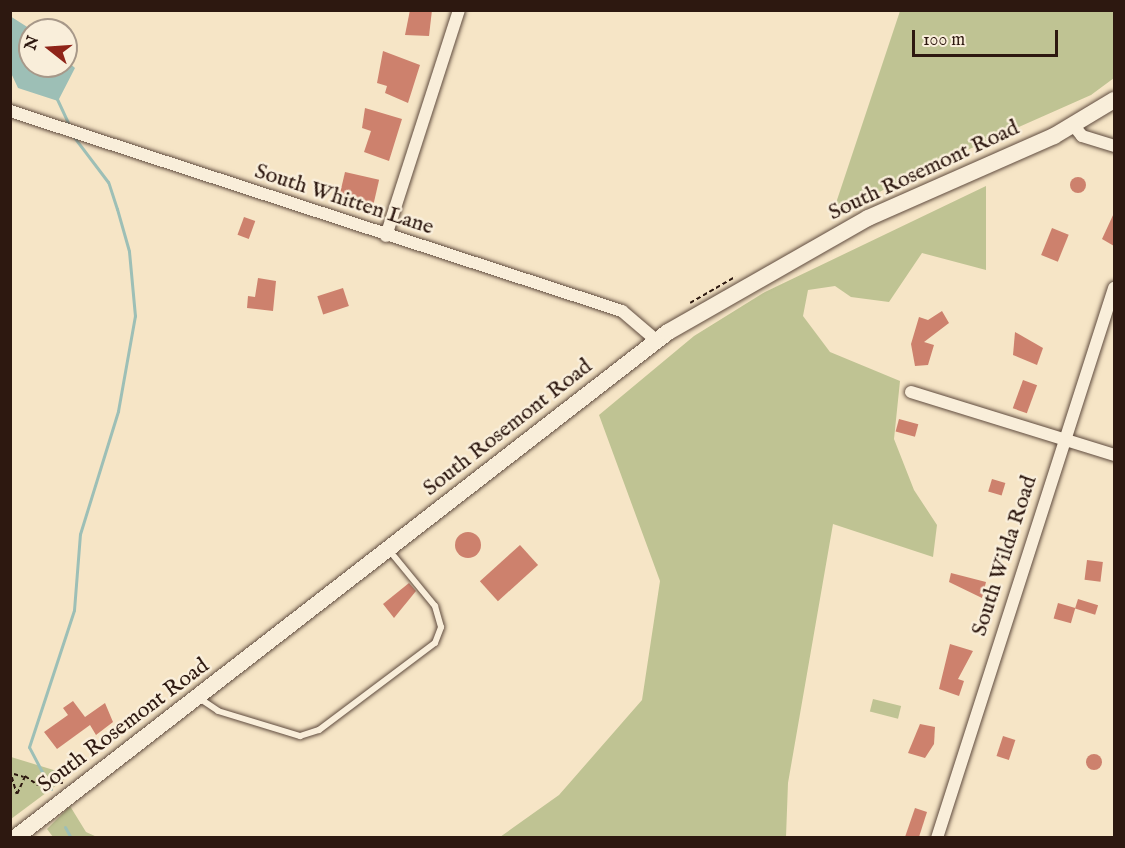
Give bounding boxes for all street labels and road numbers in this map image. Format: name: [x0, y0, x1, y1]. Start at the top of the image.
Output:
street label: South Rosemont Road: [824, 115, 1024, 227]
street label: South Whitten Lane: [251, 159, 437, 241]
street label: South Rosemont Road: [418, 354, 598, 502]
street label: South Wilda Road: [967, 472, 1043, 640]
street label: South Rosemont Road: [33, 653, 215, 799]

